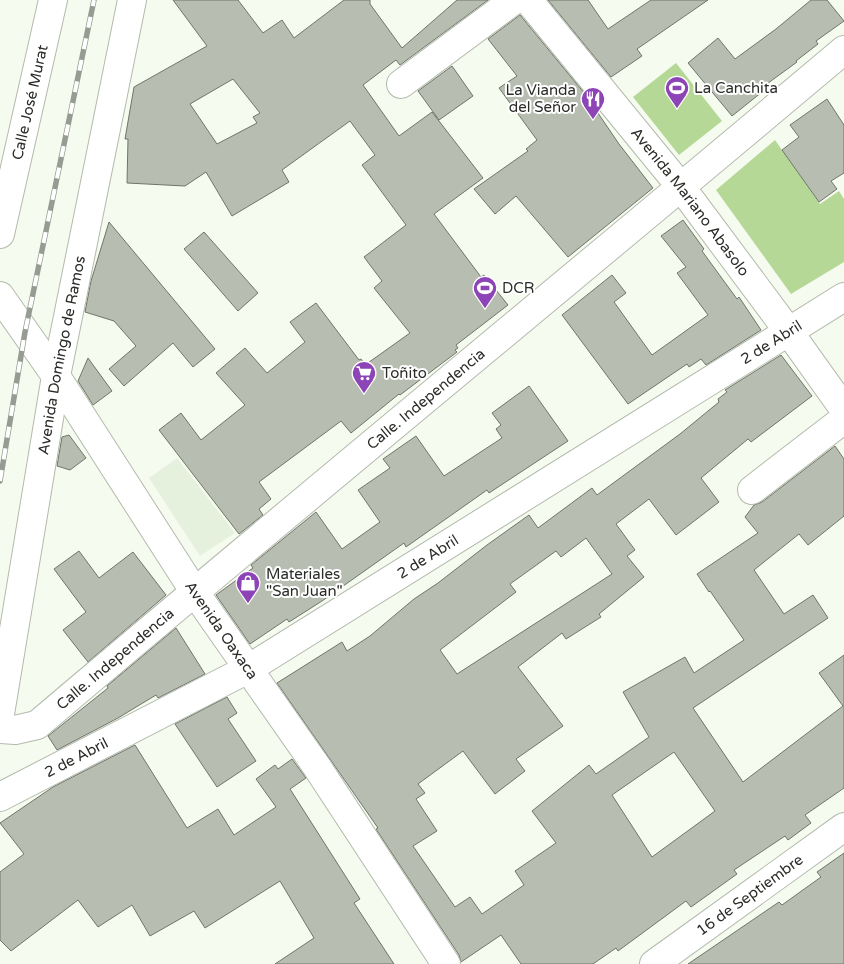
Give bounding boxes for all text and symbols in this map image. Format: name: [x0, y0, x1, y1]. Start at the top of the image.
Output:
street label: Calle José Murat: [8, 43, 52, 162]
sports icon: La Canchita: [664, 75, 690, 109]
place label: La Canchita: [694, 79, 778, 97]
place label: La Vianda del Señor: [506, 81, 576, 116]
restaurant icon: La Vianda del Señor: [580, 86, 606, 120]
street label: Avenida Mariano Abasolo: [627, 124, 753, 280]
street label: Avenida Domingo de Ramos: [34, 254, 89, 456]
sports icon: DCR: [472, 275, 498, 309]
place label: DCR: [502, 279, 534, 297]
street label: 2 de Abril: [737, 316, 805, 368]
street label: Calle. Independencia: [363, 345, 489, 453]
supermarket icon: Toñito: [351, 360, 377, 394]
place label: Toñito: [382, 364, 427, 382]
street label: 2 de Abril: [394, 531, 462, 583]
place label: Materiales "San Juan": [266, 565, 343, 600]
shop icon: Materiales "San Juan": [235, 570, 261, 604]
street label: Avenida Oaxaca: [181, 578, 262, 683]
street label: Calle. Independencia: [53, 604, 178, 714]
street label: 2 de Abril: [42, 734, 111, 781]
street label: 16 de Septiembre: [693, 851, 807, 939]

